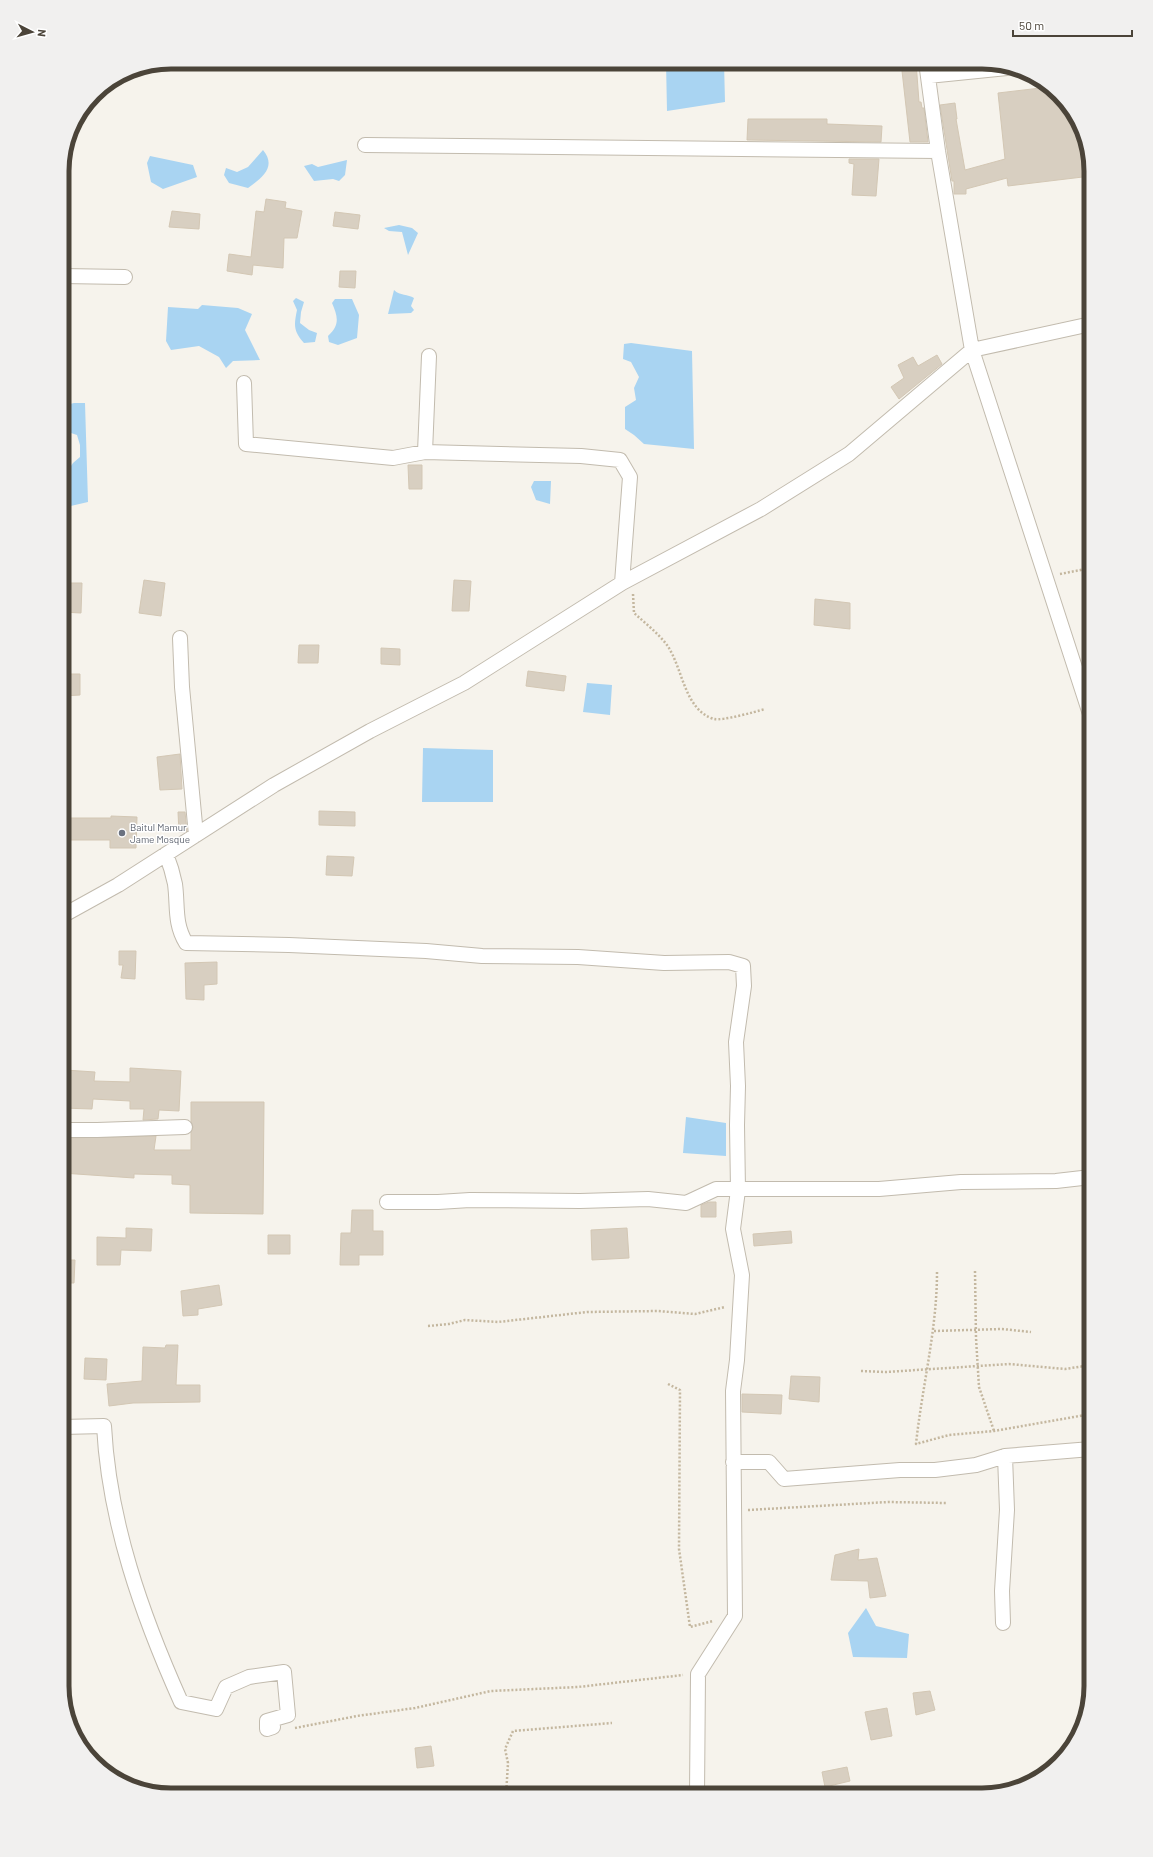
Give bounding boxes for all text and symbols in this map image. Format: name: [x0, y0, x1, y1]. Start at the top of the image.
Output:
north arrow: [12, 12, 52, 52]
scale bar: [1013, 12, 1132, 38]
text: 50 m: [1019, 18, 1044, 32]
text: N: [36, 29, 49, 37]
place label: Baitul Mamur Jame Mosque: [130, 821, 190, 845]
marker: Baitul Mamur Jame Mosque: [117, 828, 127, 838]

